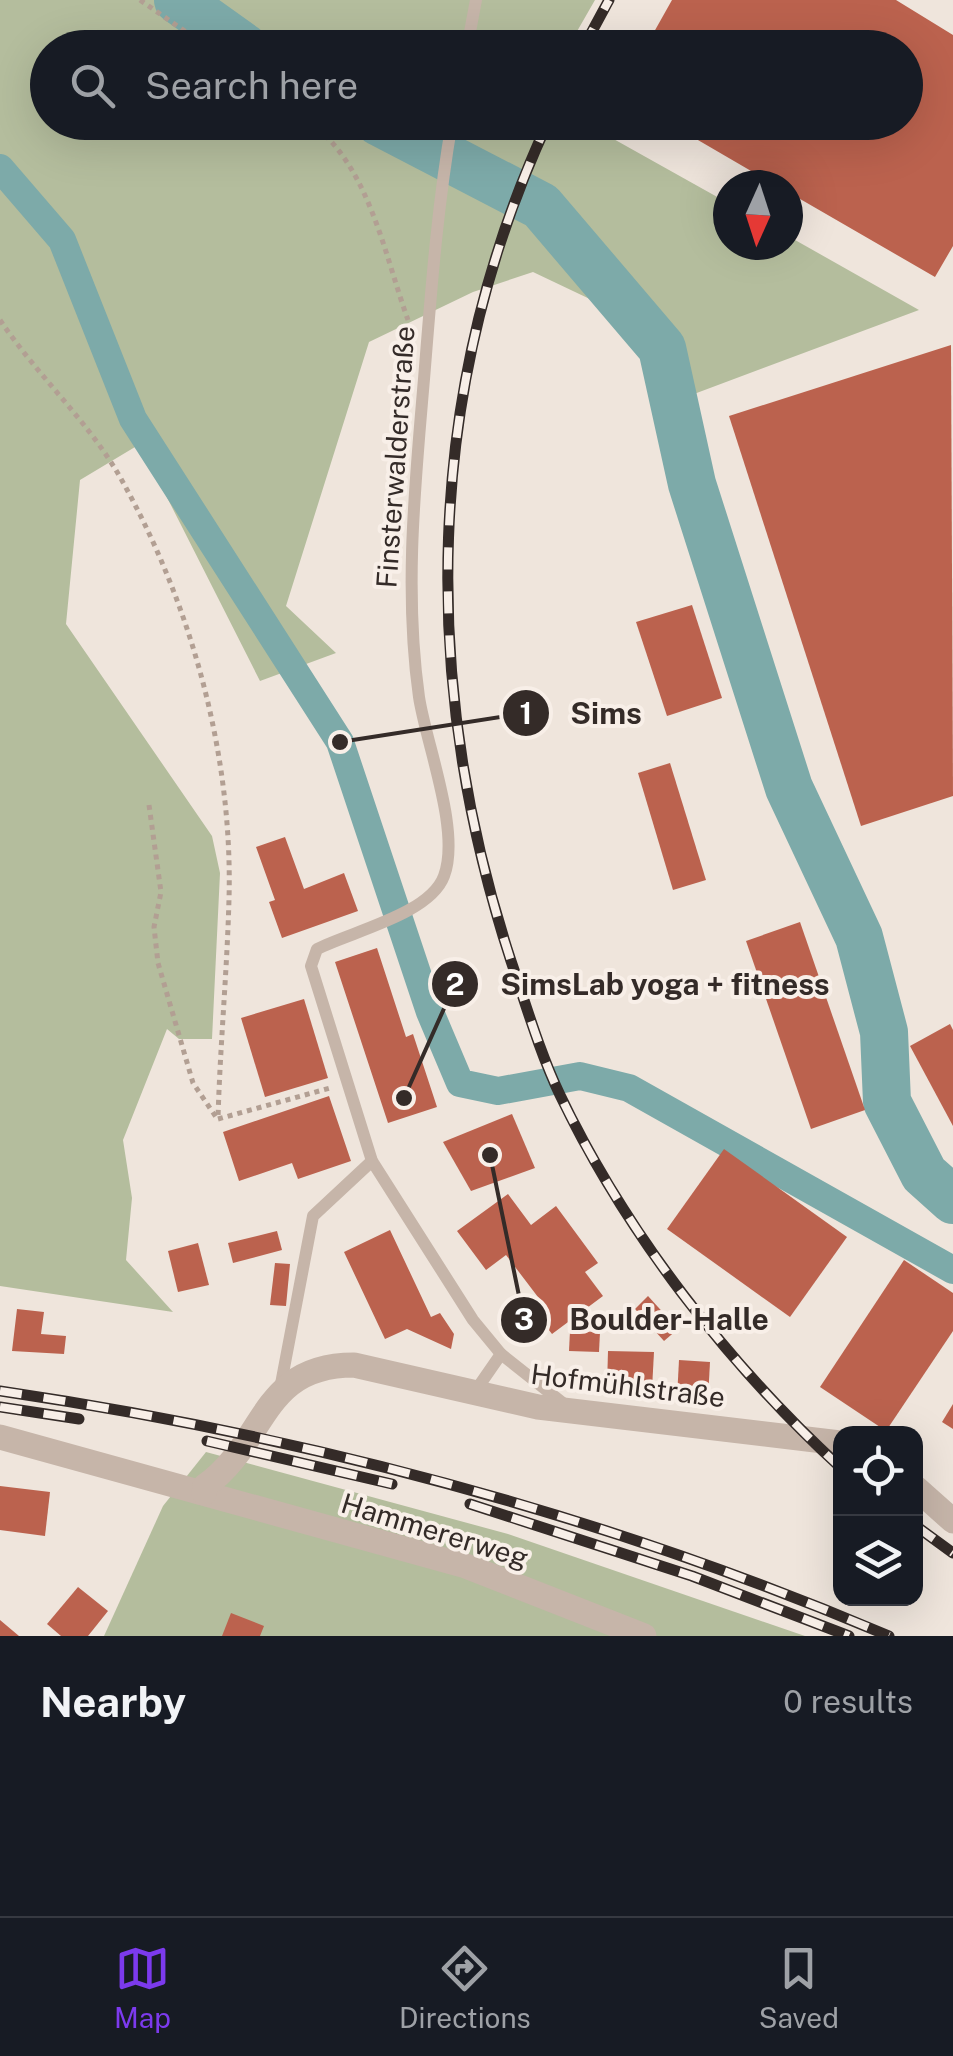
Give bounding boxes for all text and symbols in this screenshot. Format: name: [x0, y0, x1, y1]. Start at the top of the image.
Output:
search box: [30, 30, 923, 140]
icon: search: [65, 58, 120, 113]
text: Search here: [145, 63, 358, 108]
north arrow: [713, 170, 803, 260]
street label: Finsterwalderstraße: [369, 325, 421, 589]
callout: Sims: [501, 683, 662, 743]
text: 1: [520, 695, 532, 731]
text: Sims: [570, 695, 642, 731]
callout: SimsLab yoga + fitness: [430, 954, 849, 1014]
text: 2: [445, 966, 465, 1002]
text: SimsLab yoga + fitness: [500, 966, 830, 1002]
callout: Boulder-Halle: [499, 1290, 789, 1350]
text: 3: [514, 1301, 534, 1337]
text: Boulder-Halle: [569, 1301, 769, 1337]
street label: Hofmühlstraße: [529, 1357, 727, 1413]
map controls: [833, 1426, 923, 1606]
button: locate: [833, 1426, 923, 1516]
street label: Hammererweg: [338, 1486, 532, 1574]
button: layers: [833, 1516, 923, 1606]
text: Nearby: [40, 1677, 186, 1726]
text: 0 results: [783, 1683, 913, 1720]
tab: Map: [114, 1941, 171, 2034]
tab: Directions: [399, 1941, 531, 2034]
tab: Saved: [759, 1941, 839, 2034]

